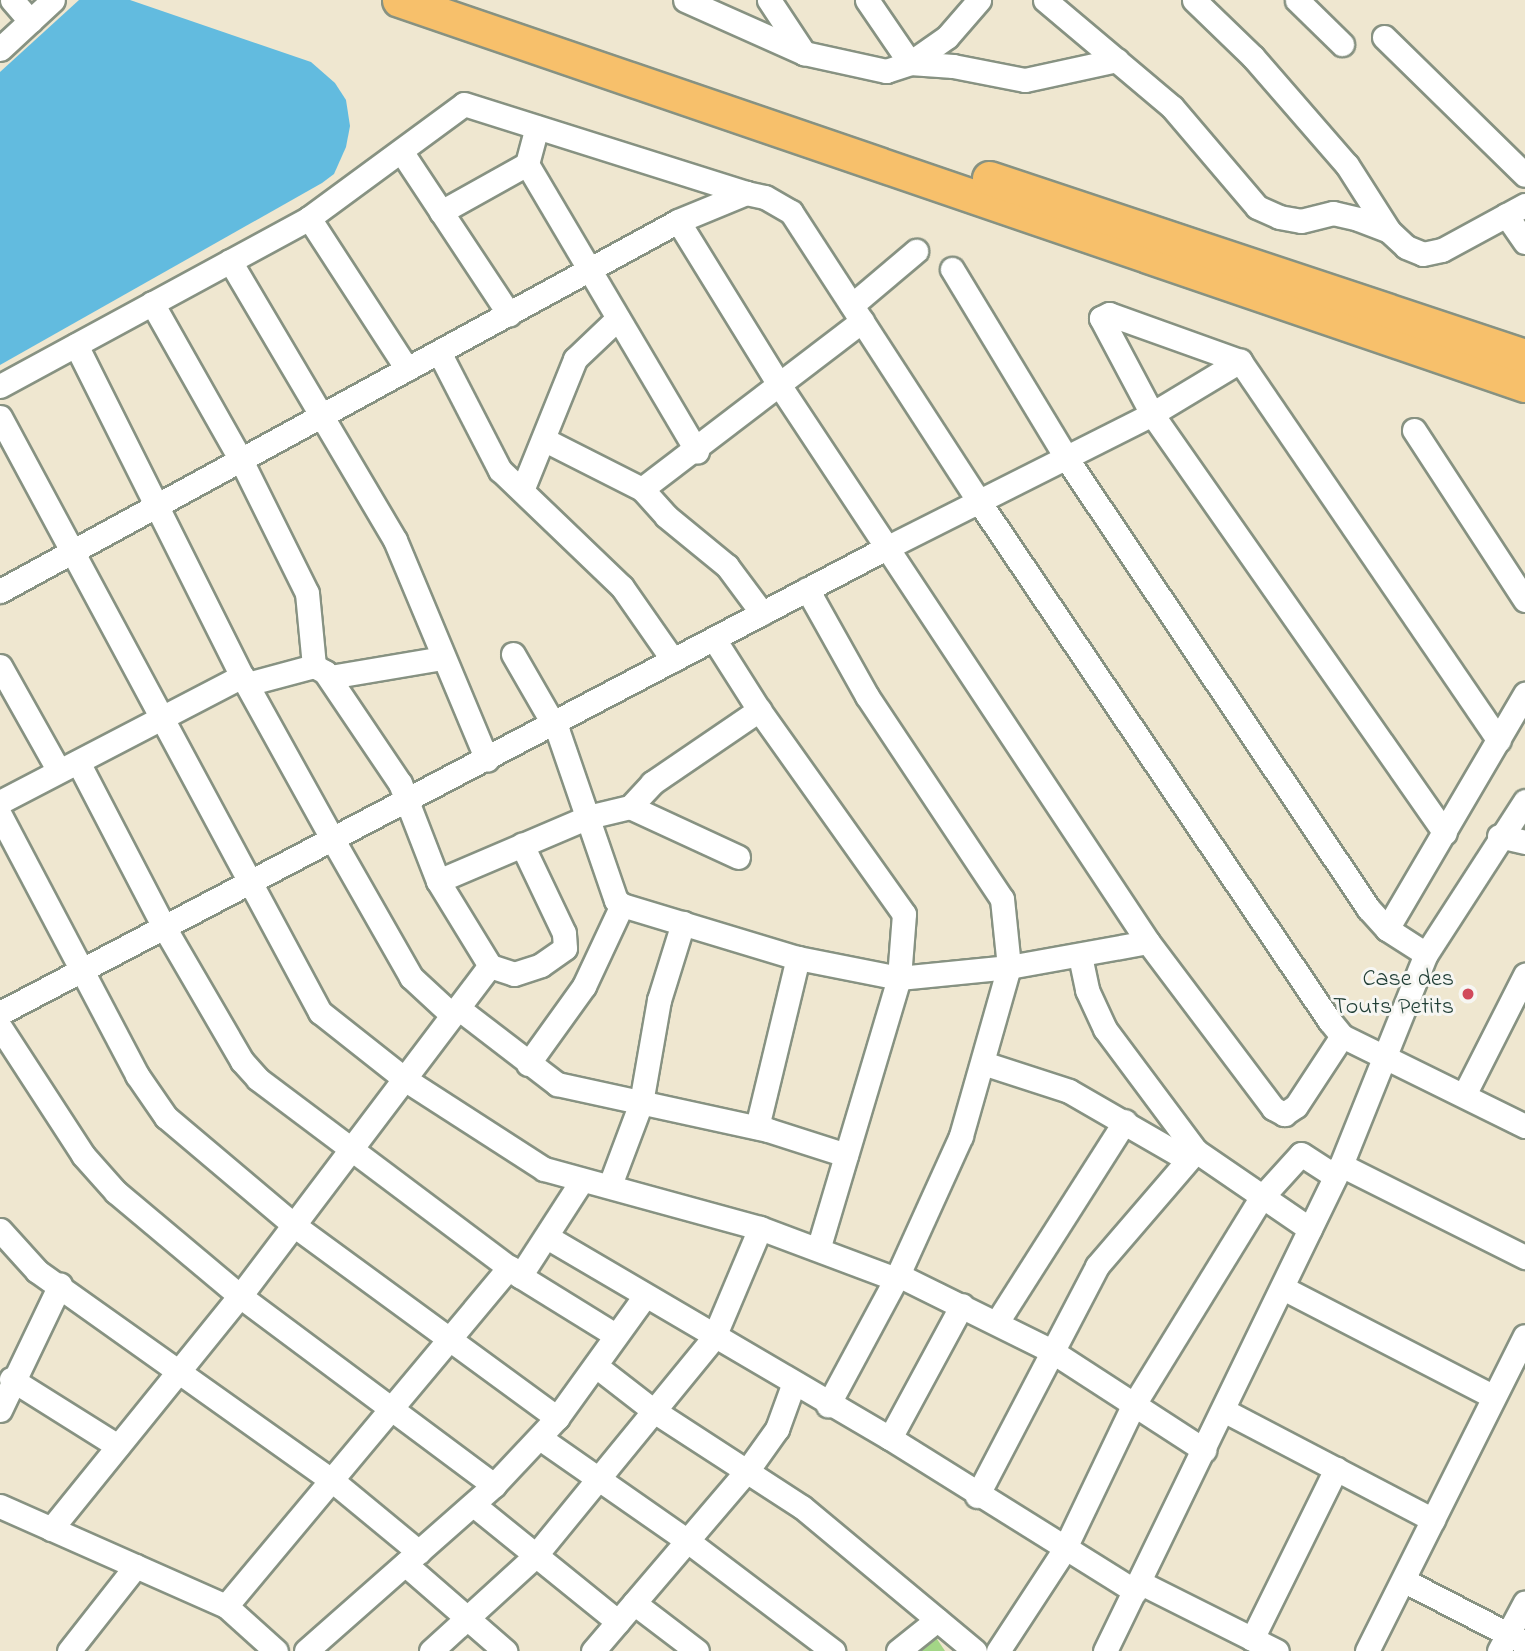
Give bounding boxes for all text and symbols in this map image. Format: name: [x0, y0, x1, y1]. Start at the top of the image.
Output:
place label: Case des Touts Petits: [1333, 966, 1454, 1022]
marker: Case des Touts Petits: [1460, 986, 1476, 1002]

